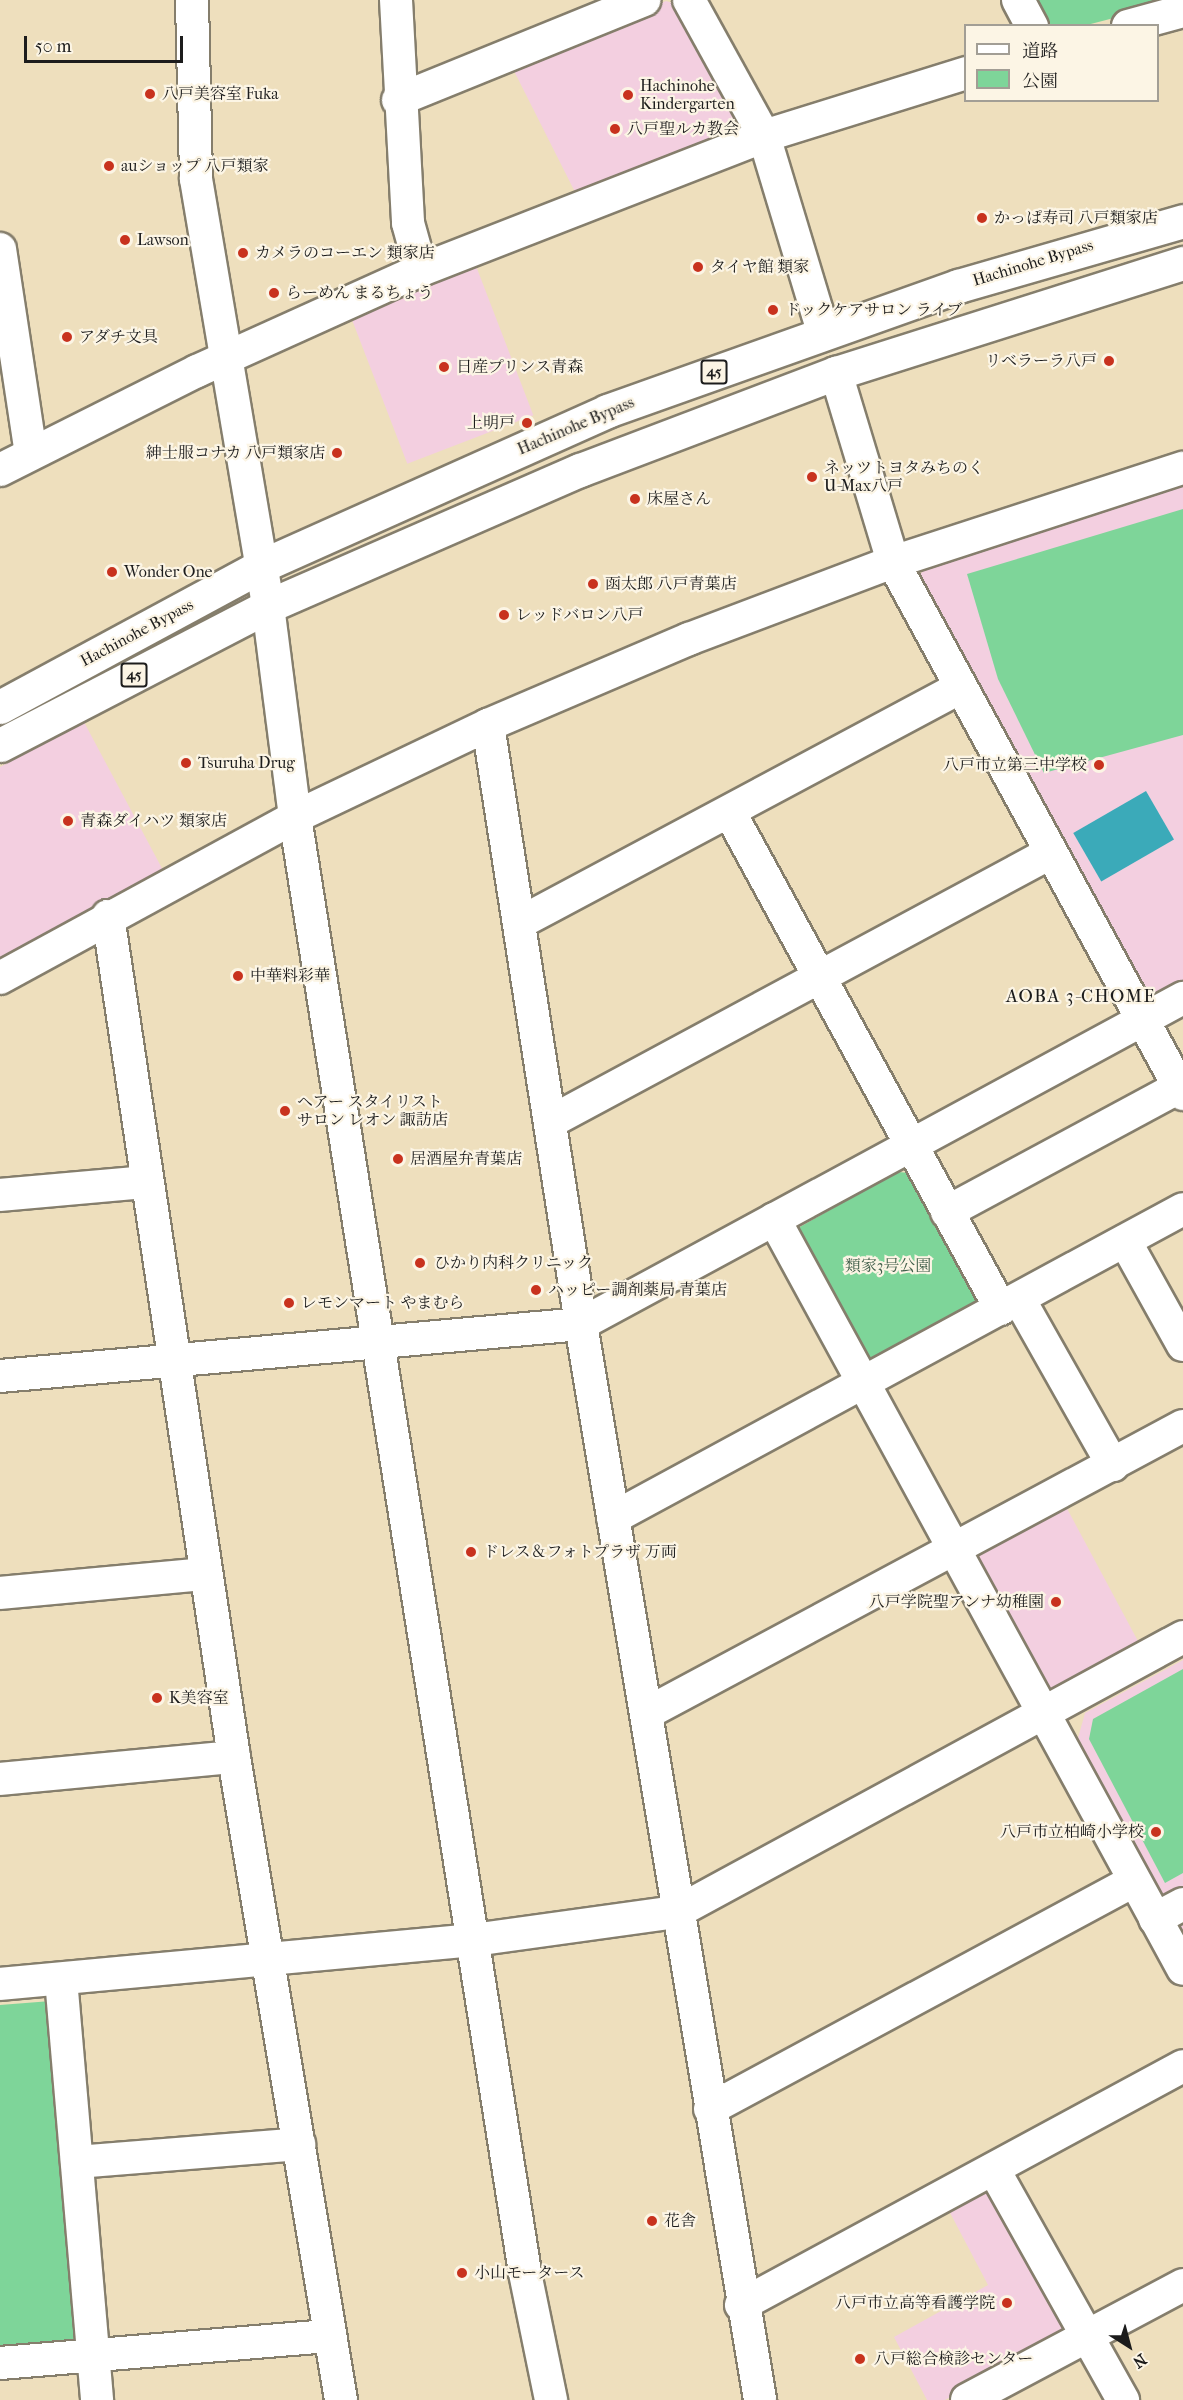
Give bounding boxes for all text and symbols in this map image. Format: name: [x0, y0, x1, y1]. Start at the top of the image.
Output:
scale bar: [27, 24, 186, 62]
legend: [964, 24, 1159, 102]
text: 50 m: [35, 36, 71, 57]
text: 道路: [1022, 41, 1058, 62]
text: 公園: [1022, 71, 1058, 92]
place label: Hachinohe Kindergarten: [640, 76, 735, 114]
place label: 八戸美容室 Fuka: [162, 84, 279, 104]
marker: 八戸美容室 Fuka: [143, 87, 157, 101]
marker: Hachinohe Kindergarten: [621, 88, 635, 102]
place label: 八戸聖ルカ教会: [627, 119, 739, 139]
marker: 八戸聖ルカ教会: [608, 122, 622, 136]
place label: auショップ 八戸類家: [121, 156, 269, 176]
marker: auショップ 八戸類家: [102, 159, 116, 173]
place label: かっぱ寿司 八戸類家店: [994, 208, 1157, 228]
marker: かっぱ寿司 八戸類家店: [975, 211, 989, 225]
place label: Lawson: [137, 230, 189, 250]
marker: Lawson: [118, 233, 132, 247]
street label: Hachinohe Bypass: [970, 236, 1096, 290]
place label: カメラのコーエン 類家店: [255, 243, 434, 263]
marker: カメラのコーエン 類家店: [236, 246, 250, 260]
place label: タイヤ館 類家: [710, 257, 809, 277]
marker: タイヤ館 類家: [691, 260, 705, 274]
place label: らーめん まるちょう: [286, 283, 433, 303]
marker: らーめん まるちょう: [267, 286, 281, 300]
place label: ドックケアサロン ライブ: [785, 300, 964, 320]
marker: ドックケアサロン ライブ: [766, 303, 780, 317]
place label: アダチ文具: [79, 327, 159, 347]
marker: アダチ文具: [60, 330, 74, 344]
place label: リベラーラ八戸: [985, 351, 1097, 371]
marker: リベラーラ八戸: [1102, 354, 1116, 368]
place label: 日産プリンス青森: [456, 357, 584, 377]
marker: 日産プリンス青森: [437, 360, 451, 374]
road number: 45: [700, 360, 728, 384]
street label: Hachinohe Bypass: [515, 393, 637, 459]
place label: 上明戸: [467, 413, 515, 433]
marker: 上明戸: [520, 416, 534, 430]
place label: 紳士服コナカ 八戸類家店: [146, 443, 325, 463]
marker: 紳士服コナカ 八戸類家店: [330, 446, 344, 460]
place label: ネッツトヨタみちのく U-Max八戸: [824, 458, 984, 496]
marker: ネッツトヨタみちのく U-Max八戸: [805, 470, 819, 484]
place label: 床屋さん: [647, 489, 711, 509]
marker: 床屋さん: [628, 492, 642, 506]
place label: Wonder One: [124, 562, 213, 582]
marker: Wonder One: [105, 565, 119, 579]
place label: 函太郎 八戸青葉店: [605, 574, 736, 594]
marker: 函太郎 八戸青葉店: [586, 577, 600, 591]
street label: Hachinohe Bypass: [77, 595, 197, 671]
place label: レッドバロン八戸: [516, 605, 644, 625]
marker: レッドバロン八戸: [497, 608, 511, 622]
road number: 45: [120, 663, 148, 687]
place label: Tsuruha Drug: [198, 753, 295, 773]
place label: 八戸市立第三中学校: [943, 755, 1087, 775]
marker: Tsuruha Drug: [179, 756, 193, 770]
marker: 八戸市立第三中学校: [1092, 758, 1106, 772]
place label: 青森ダイハツ 類家店: [80, 811, 227, 831]
marker: 青森ダイハツ 類家店: [61, 814, 75, 828]
place label: 中華料彩華: [250, 966, 330, 986]
marker: 中華料彩華: [231, 969, 245, 983]
district label: AOBA 3-CHOME: [1006, 986, 1156, 1008]
place label: ヘアー スタイリスト サロン レオン 諏訪店: [297, 1092, 448, 1130]
marker: ヘアー スタイリスト サロン レオン 諏訪店: [278, 1104, 292, 1118]
place label: 居酒屋弁青葉店: [410, 1149, 522, 1169]
marker: 居酒屋弁青葉店: [391, 1152, 405, 1166]
place label: ひかり内科クリニック: [434, 1253, 594, 1273]
marker: ひかり内科クリニック: [411, 1254, 429, 1272]
park label: 類家3号公園: [845, 1256, 931, 1276]
place label: ハッピー調剤薬局 青葉店: [548, 1280, 727, 1300]
marker: ハッピー調剤薬局 青葉店: [529, 1283, 543, 1297]
place label: レモンマート やまむら: [301, 1293, 464, 1313]
marker: レモンマート やまむら: [282, 1296, 296, 1310]
place label: ドレス＆フォトプラザ 万両: [483, 1542, 678, 1562]
marker: ドレス＆フォトプラザ 万両: [464, 1545, 478, 1559]
place label: 八戸学院聖アンナ幼稚園: [868, 1592, 1044, 1612]
marker: 八戸学院聖アンナ幼稚園: [1049, 1595, 1063, 1609]
place label: K美容室: [169, 1688, 229, 1708]
marker: K美容室: [150, 1691, 164, 1705]
place label: 八戸市立柏崎小学校: [1000, 1822, 1144, 1842]
marker: 八戸市立柏崎小学校: [1149, 1825, 1163, 1839]
place label: 花舎: [664, 2211, 696, 2231]
marker: 花舎: [645, 2214, 659, 2228]
place label: 小山モータース: [474, 2263, 585, 2283]
marker: 小山モータース: [455, 2266, 469, 2280]
place label: 八戸市立高等看護学院: [835, 2293, 995, 2313]
marker: 八戸市立高等看護学院: [1000, 2296, 1014, 2310]
north arrow: [1099, 2316, 1159, 2376]
place label: 八戸総合検診センター: [874, 2349, 1034, 2369]
marker: 八戸総合検診センター: [851, 2350, 869, 2368]
text: N: [1129, 2350, 1150, 2372]

